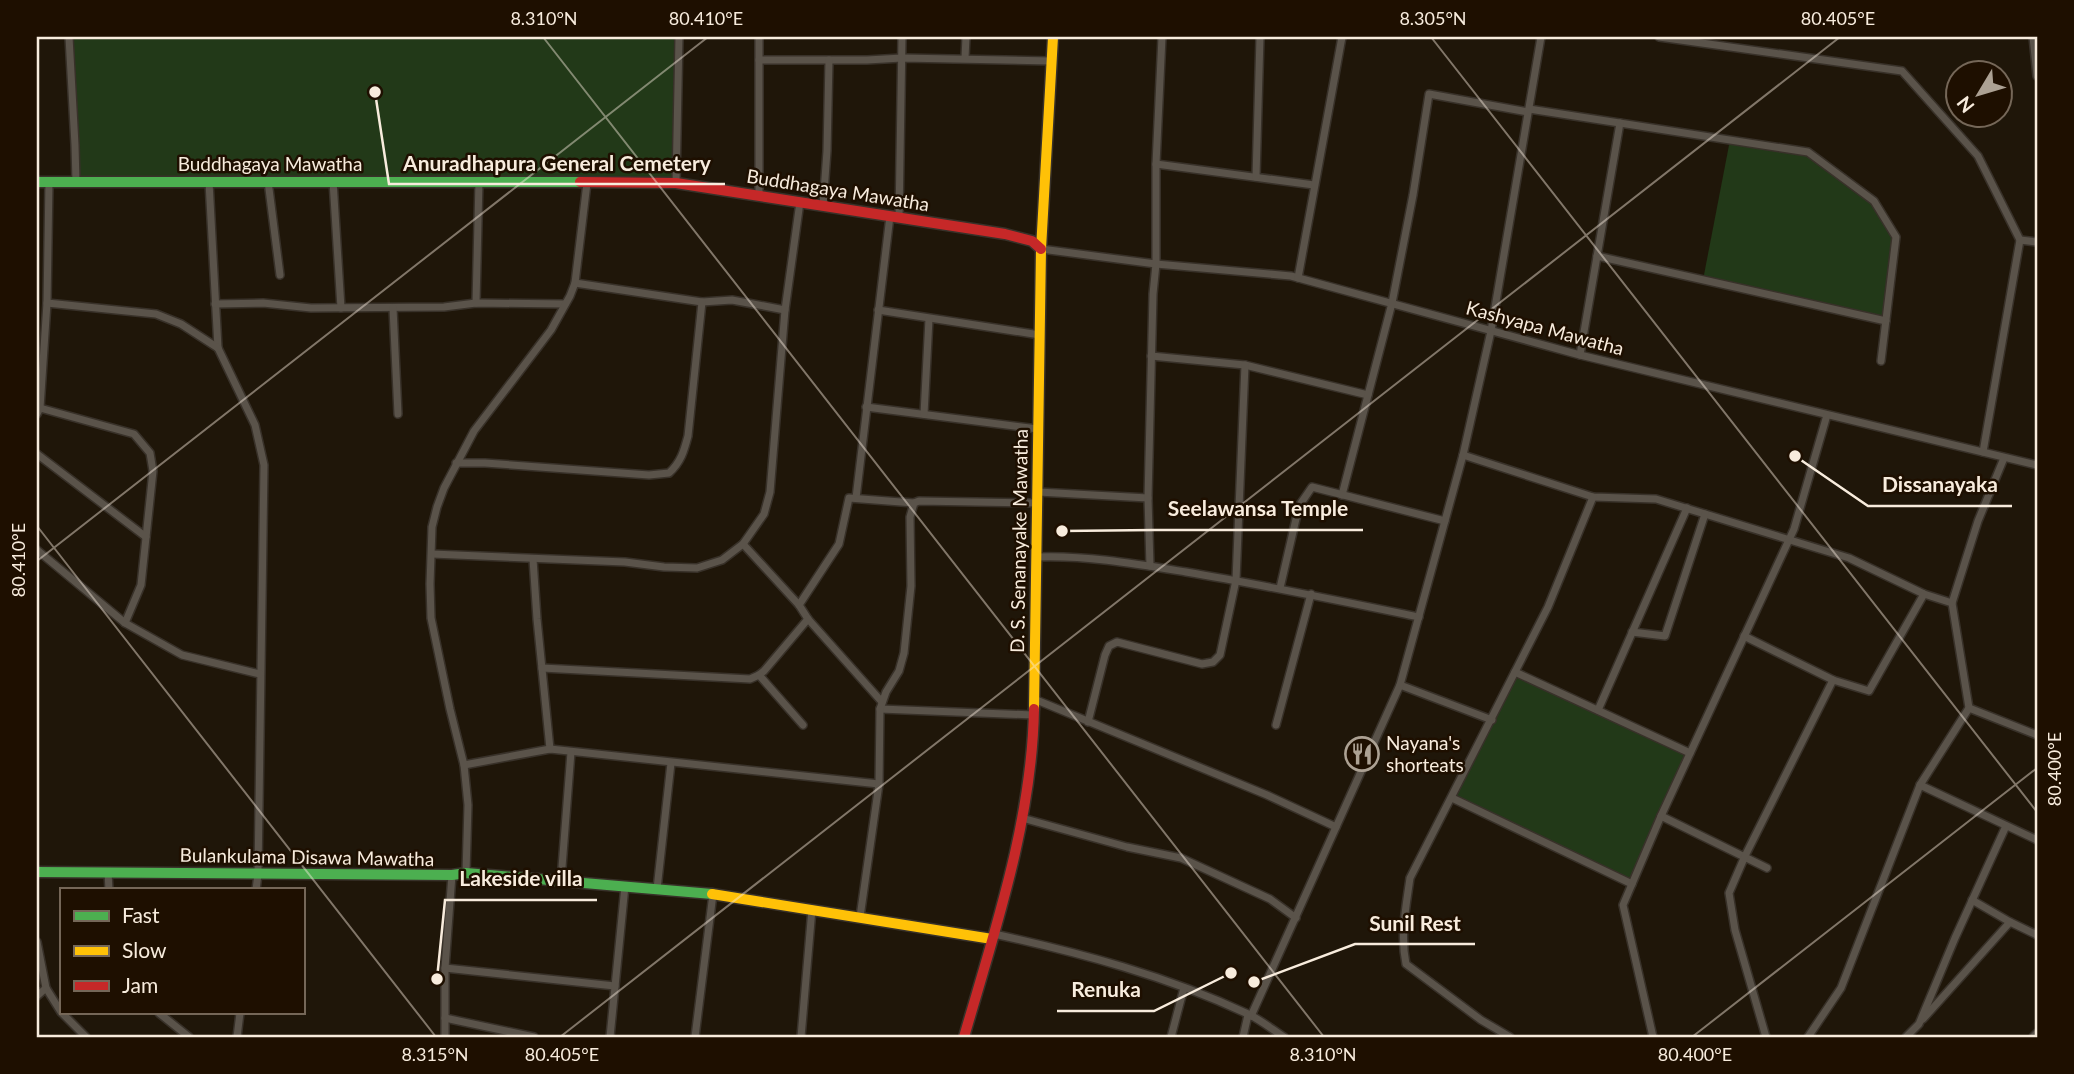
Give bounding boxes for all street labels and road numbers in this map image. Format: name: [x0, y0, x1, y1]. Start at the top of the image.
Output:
street label: Buddhagaya Mawatha: [178, 152, 362, 175]
street label: Buddhagaya Mawatha: [745, 164, 931, 215]
street label: Kashyapa Mawatha: [1464, 295, 1626, 360]
street label: D. S. Senanayake Mawatha: [1005, 429, 1032, 653]
street label: Bulankulama Disawa Mawatha: [180, 843, 434, 870]

